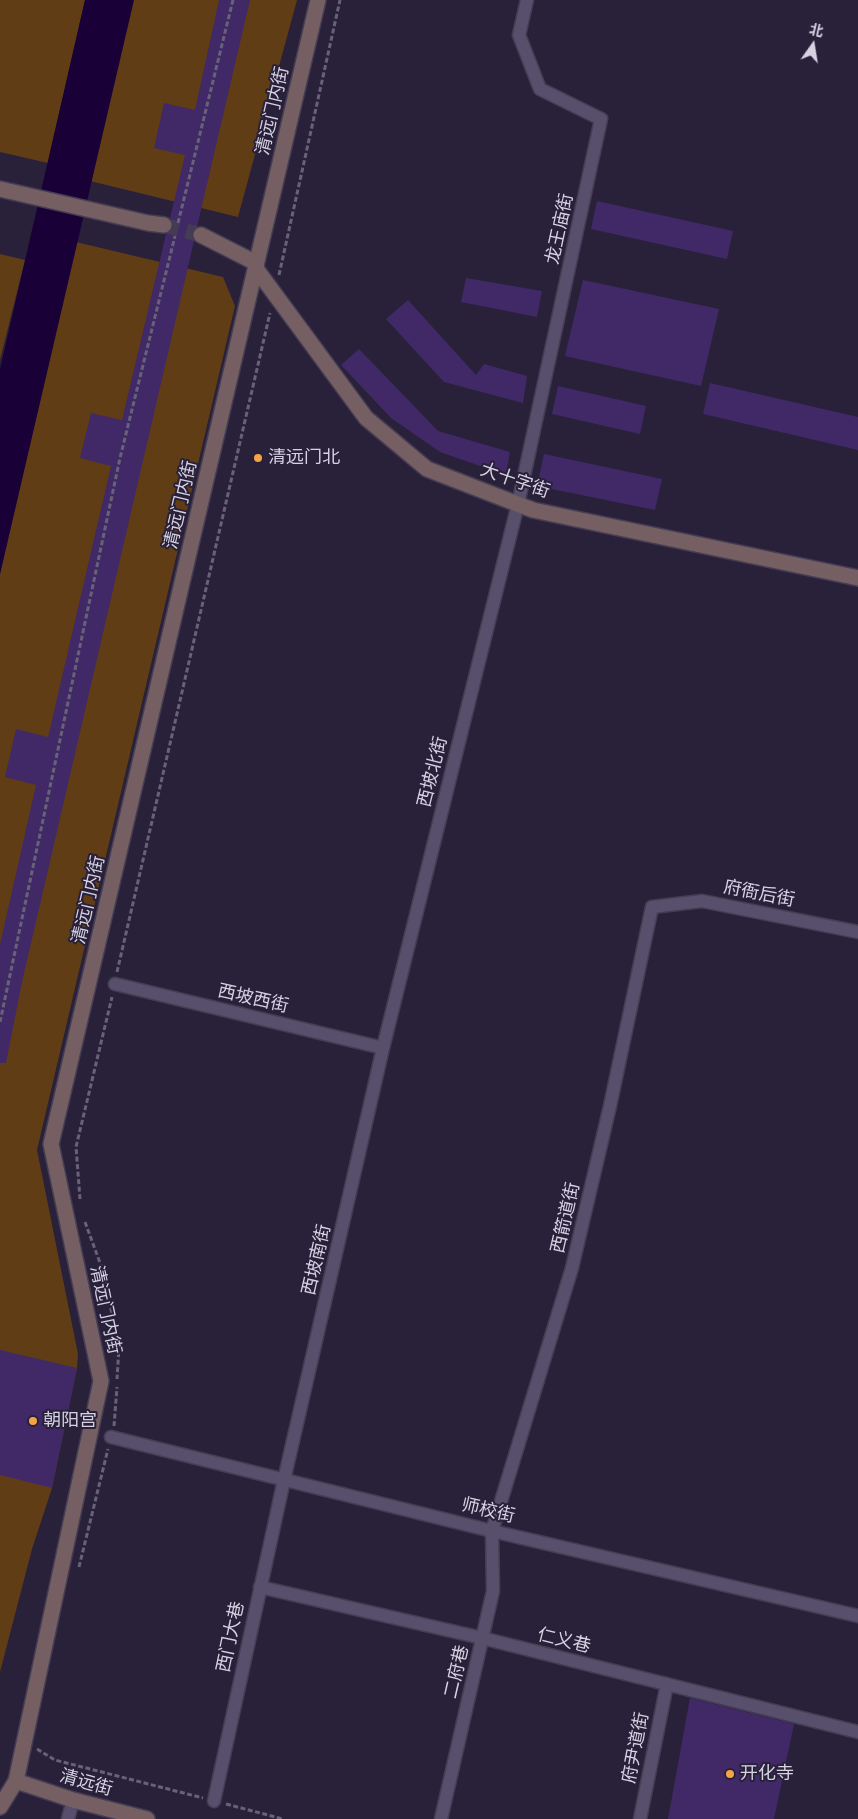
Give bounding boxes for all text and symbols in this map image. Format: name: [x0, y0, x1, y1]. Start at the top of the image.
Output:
north arrow: [788, 20, 838, 70]
text: 北: [808, 20, 825, 41]
street label: 清远门内街: [252, 65, 294, 157]
street label: 龙王庙街: [542, 192, 578, 266]
place label: 清远门北: [268, 447, 340, 469]
marker: 清远门北: [252, 452, 264, 464]
street label: 清远门内街: [160, 459, 202, 551]
street label: 大十字街: [477, 459, 553, 503]
street label: 西坡北街: [414, 734, 452, 810]
street label: 清远门内街: [68, 854, 110, 946]
street label: 府衙后街: [722, 877, 796, 911]
street label: 西坡西街: [215, 980, 291, 1018]
street label: 西箭道街: [547, 1180, 585, 1256]
street label: 西坡南街: [298, 1222, 336, 1298]
street label: 清远门内街: [85, 1264, 125, 1356]
place label: 朝阳宫: [43, 1410, 97, 1432]
marker: 朝阳宫: [27, 1415, 39, 1427]
street label: 师校街: [459, 1494, 517, 1528]
street label: 西门大巷: [213, 1600, 249, 1674]
street label: 仁义巷: [535, 1624, 593, 1658]
street label: 二府巷: [440, 1643, 474, 1701]
street label: 府尹道街: [619, 1711, 653, 1785]
place label: 开化寺: [740, 1763, 794, 1785]
street label: 清远街: [57, 1765, 115, 1801]
marker: 开化寺: [724, 1768, 736, 1780]

